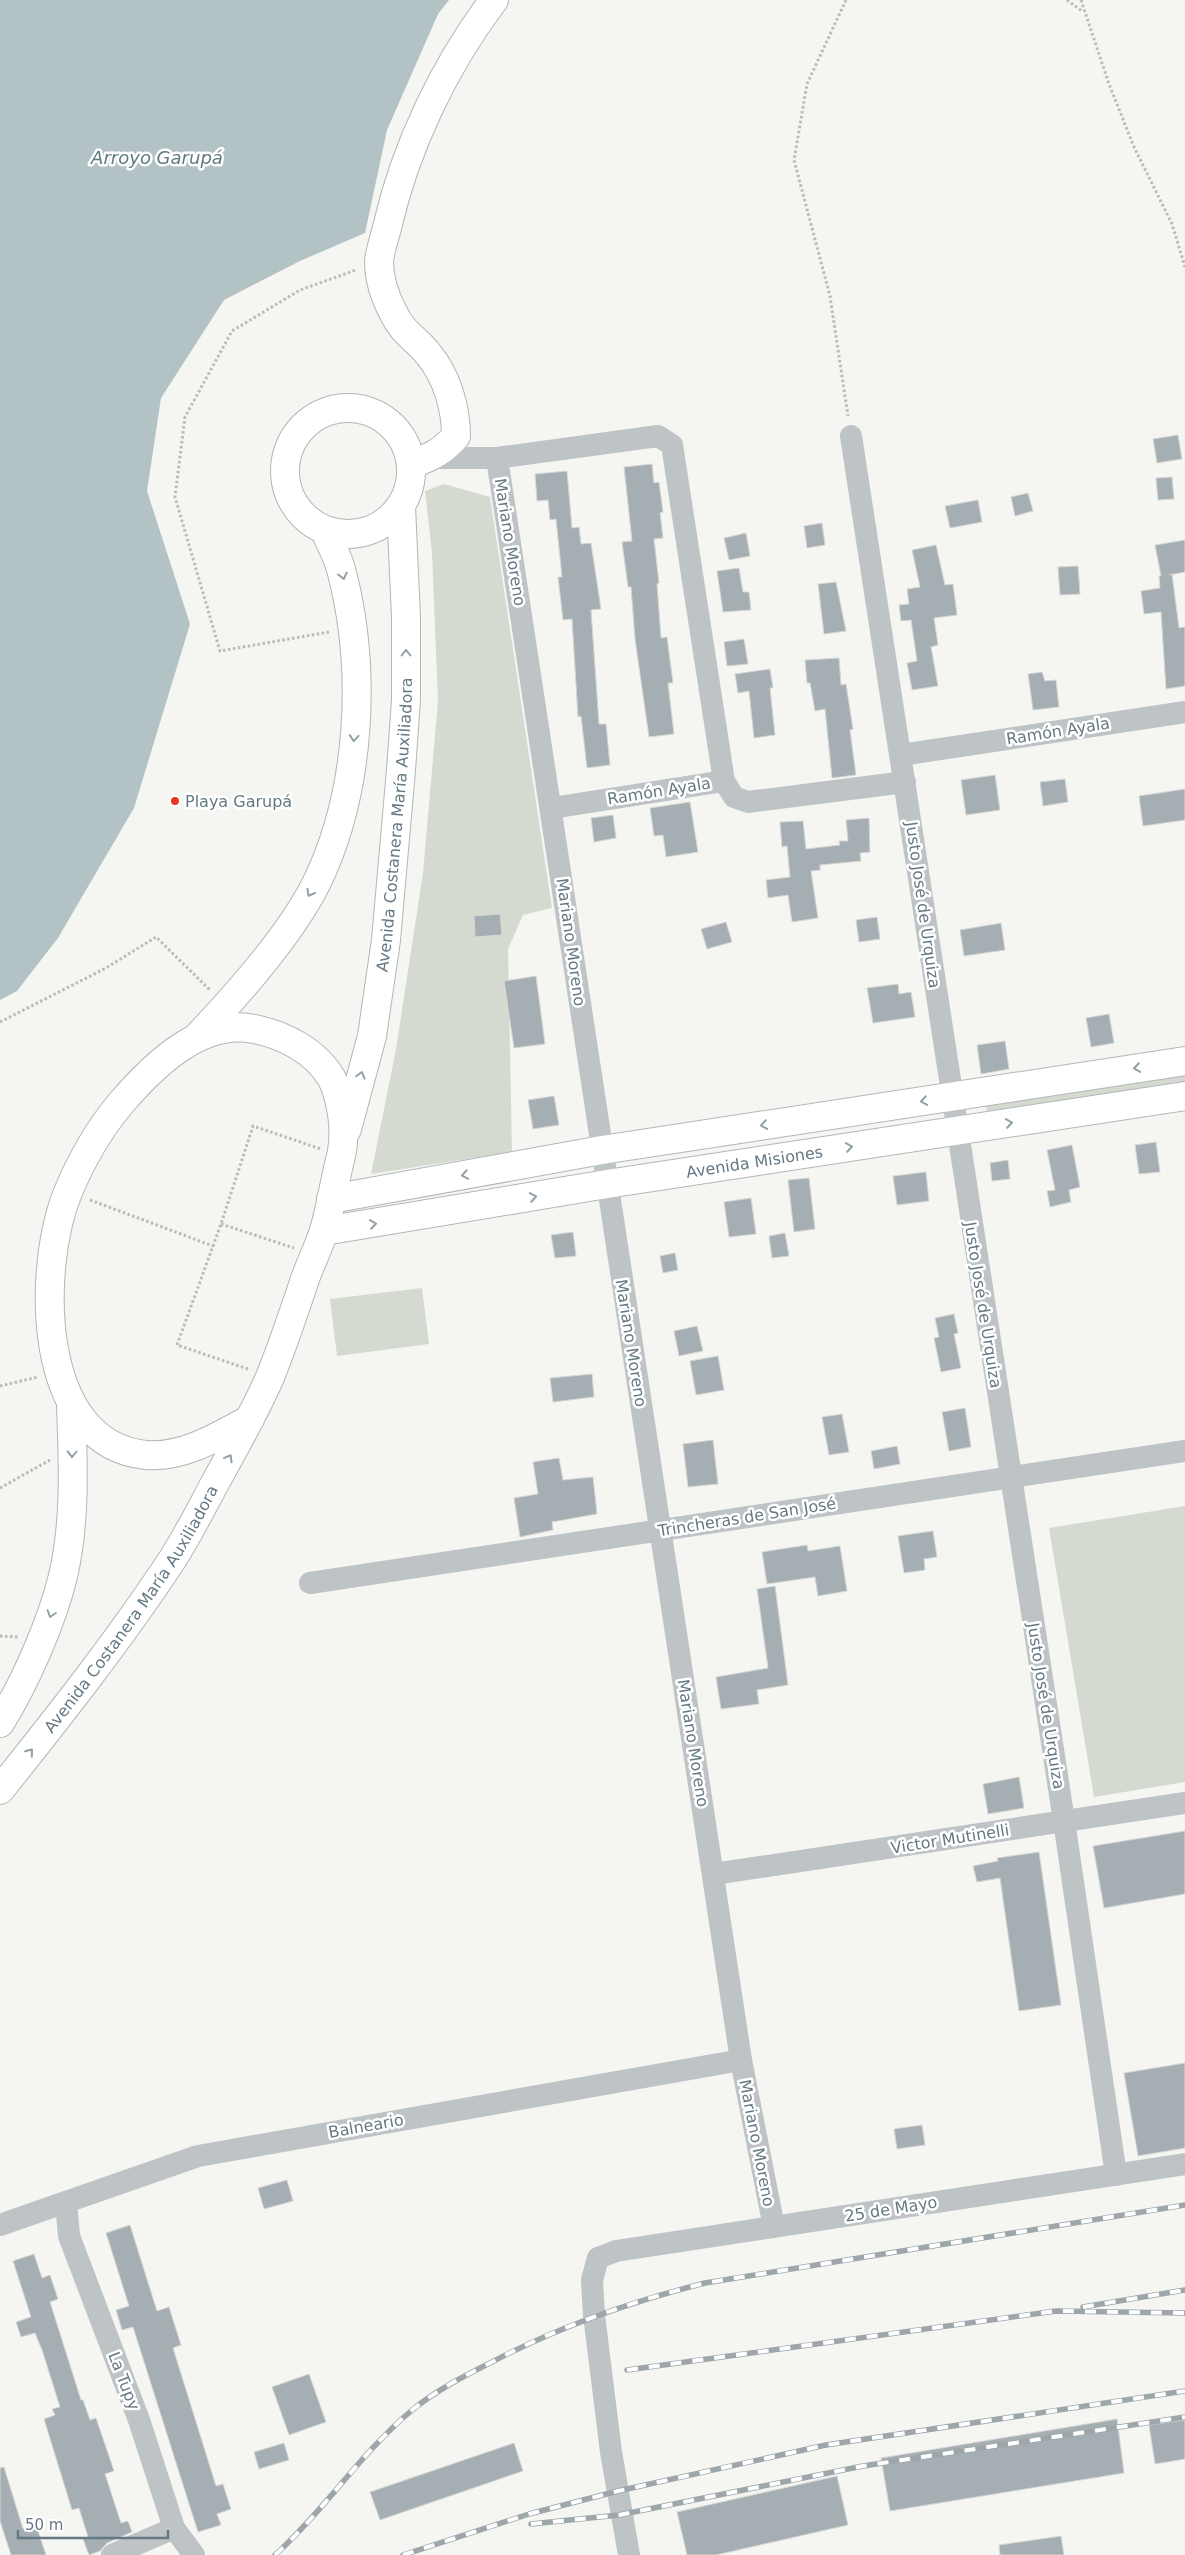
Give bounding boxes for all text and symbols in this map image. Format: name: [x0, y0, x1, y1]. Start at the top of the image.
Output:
water label: Arroyo Garupá: [90, 147, 223, 168]
street label: Mariano Moreno: [491, 477, 529, 607]
one-way arrow: [337, 572, 348, 581]
one-way arrow: [401, 649, 411, 657]
street label: Avenida Costanera María Auxiliadora: [372, 677, 416, 973]
street label: Ramón Ayala: [1005, 713, 1111, 749]
one-way arrow: [349, 734, 360, 742]
street label: Ramón Ayala: [606, 773, 712, 809]
place label: Playa Garupá: [185, 792, 292, 811]
marker: Playa Garupá: [169, 795, 181, 807]
street label: Justo José de Urquiza: [902, 819, 944, 990]
street label: Mariano Moreno: [553, 877, 589, 1007]
one-way arrow: [307, 888, 317, 897]
one-way arrow: [1132, 1062, 1140, 1073]
one-way arrow: [355, 1071, 366, 1080]
one-way arrow: [920, 1095, 929, 1105]
one-way arrow: [1005, 1118, 1014, 1128]
one-way arrow: [759, 1119, 767, 1130]
street label: Avenida Misiones: [685, 1142, 824, 1181]
one-way arrow: [845, 1142, 853, 1153]
one-way arrow: [461, 1170, 470, 1180]
one-way arrow: [528, 1192, 537, 1202]
street label: Justo José de Urquiza: [960, 1219, 1006, 1390]
one-way arrow: [368, 1220, 377, 1230]
street label: Mariano Moreno: [612, 1278, 650, 1408]
one-way arrow: [67, 1450, 77, 1458]
one-way arrow: [222, 1455, 232, 1464]
street label: Avenida Costanera María Auxiliadora: [40, 1482, 222, 1736]
street label: Trincheras de San José: [656, 1494, 837, 1541]
one-way arrow: [46, 1609, 56, 1617]
street label: Justo José de Urquiza: [1023, 1620, 1069, 1791]
street label: Mariano Moreno: [674, 1678, 712, 1808]
one-way arrow: [25, 1749, 33, 1758]
street label: Victor Mutinelli: [889, 1820, 1011, 1858]
street label: Mariano Moreno: [735, 2078, 779, 2208]
street label: Balneario: [327, 2110, 405, 2142]
street label: 25 de Mayo: [843, 2192, 939, 2226]
street label: La Tupy: [104, 2349, 144, 2413]
scale bar: [18, 2508, 168, 2540]
text: 50 m: [25, 2516, 63, 2534]

